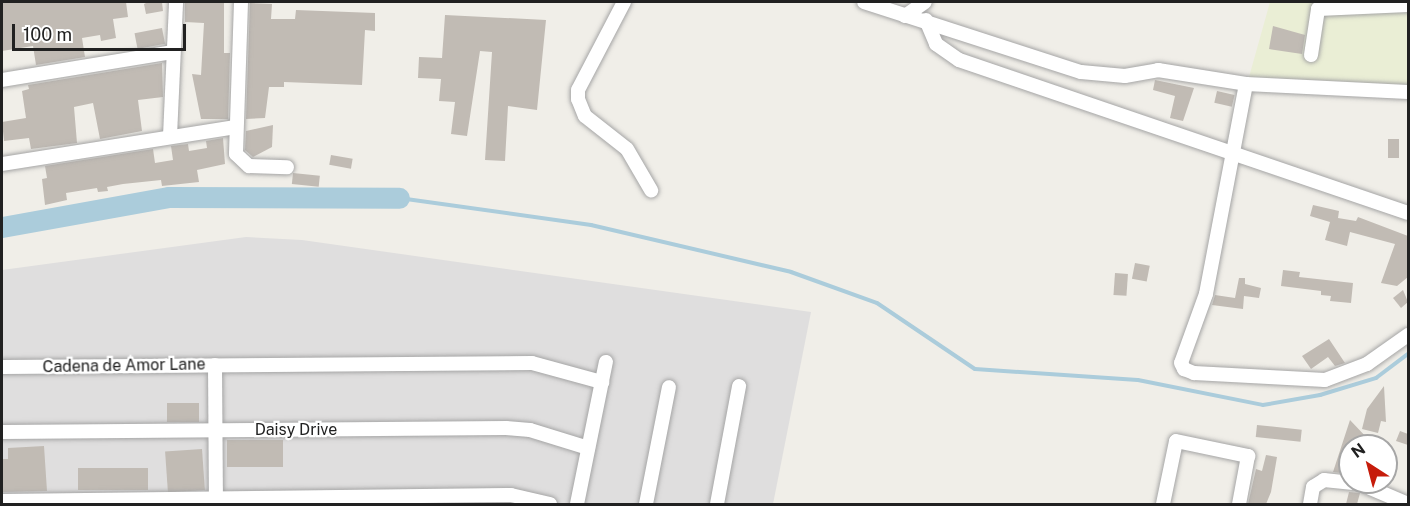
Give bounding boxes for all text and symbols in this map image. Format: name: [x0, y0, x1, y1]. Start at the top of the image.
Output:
scale bar: [15, 12, 189, 50]
text: 100 m: [23, 24, 72, 45]
street label: Cadena de Amor Lane: [42, 355, 206, 377]
street label: Daisy Drive: [255, 420, 337, 440]
north arrow: [1338, 434, 1398, 494]
text: N: [1348, 439, 1369, 462]

